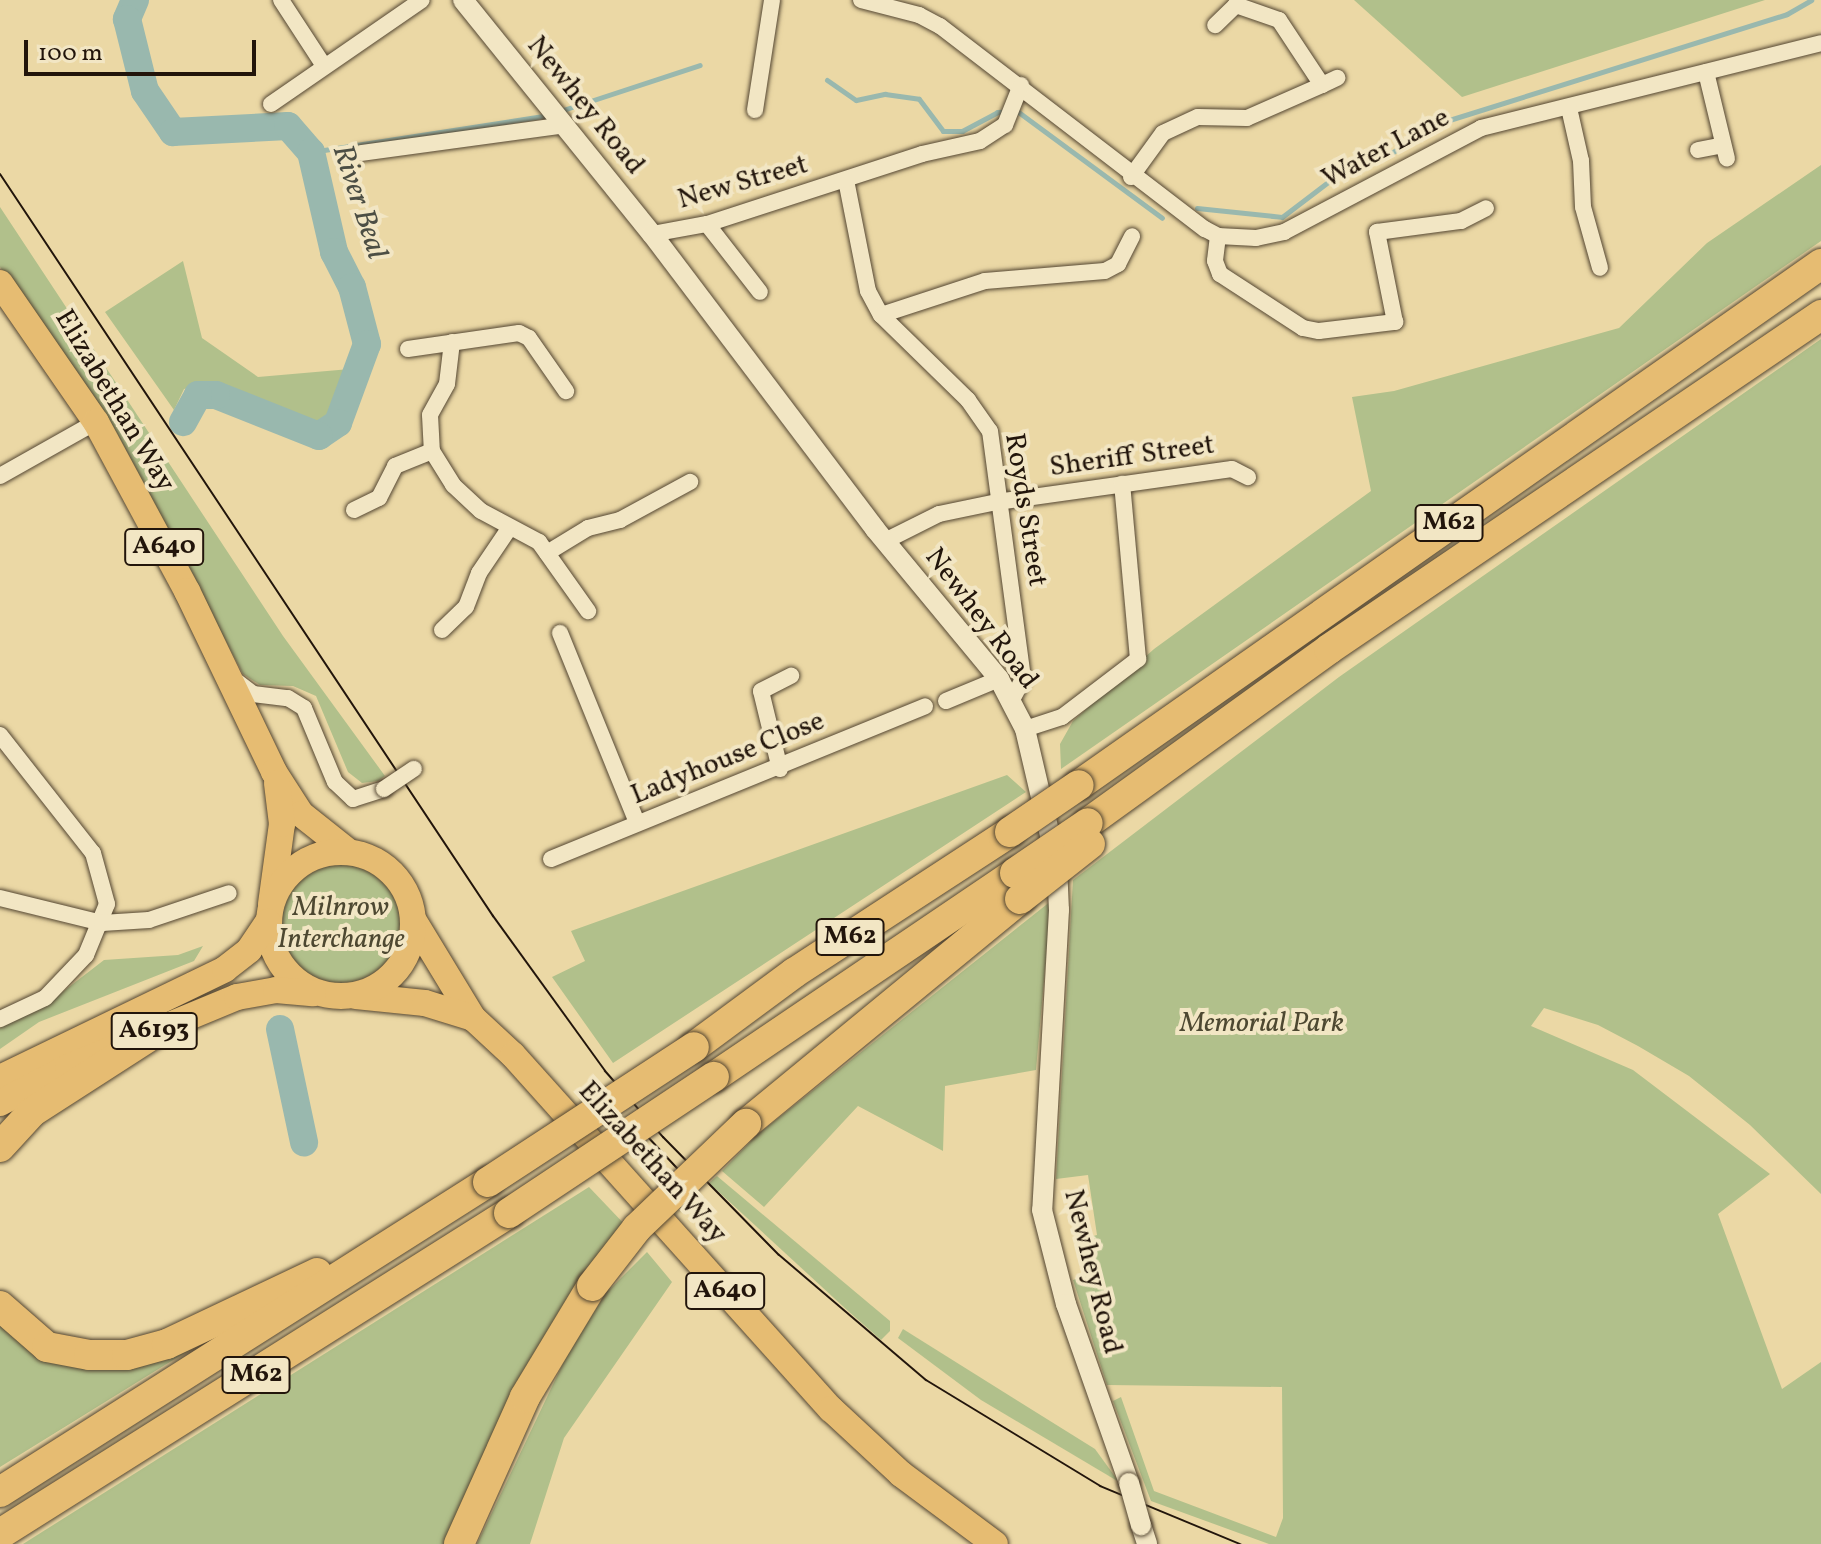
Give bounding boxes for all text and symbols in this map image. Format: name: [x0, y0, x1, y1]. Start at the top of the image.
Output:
scale bar: [28, 24, 260, 74]
street label: Newhey Road: [519, 30, 651, 182]
text: 100 m: [38, 37, 103, 71]
street label: Water Lane: [1317, 101, 1455, 197]
water label: River Beal: [324, 140, 394, 264]
street label: New Street: [674, 148, 812, 218]
street label: Elizabethan Way: [46, 303, 182, 499]
street label: Sheriff Street: [1049, 429, 1215, 485]
street label: Royds Street: [996, 431, 1054, 589]
road number: M62: [1413, 501, 1485, 545]
road number: A640: [124, 525, 204, 569]
street label: Newhey Road: [917, 541, 1045, 697]
street label: Ladyhouse Close: [626, 705, 830, 813]
park label: Milnrow Interchange: [277, 891, 405, 957]
road number: M62: [814, 915, 886, 959]
park label: Memorial Park: [1180, 1007, 1344, 1041]
road number: A6193: [110, 1009, 198, 1053]
street label: Elizabethan Way: [570, 1075, 734, 1251]
street label: Newhey Road: [1055, 1186, 1129, 1358]
road number: A640: [685, 1269, 765, 1313]
road number: M62: [220, 1353, 292, 1397]

